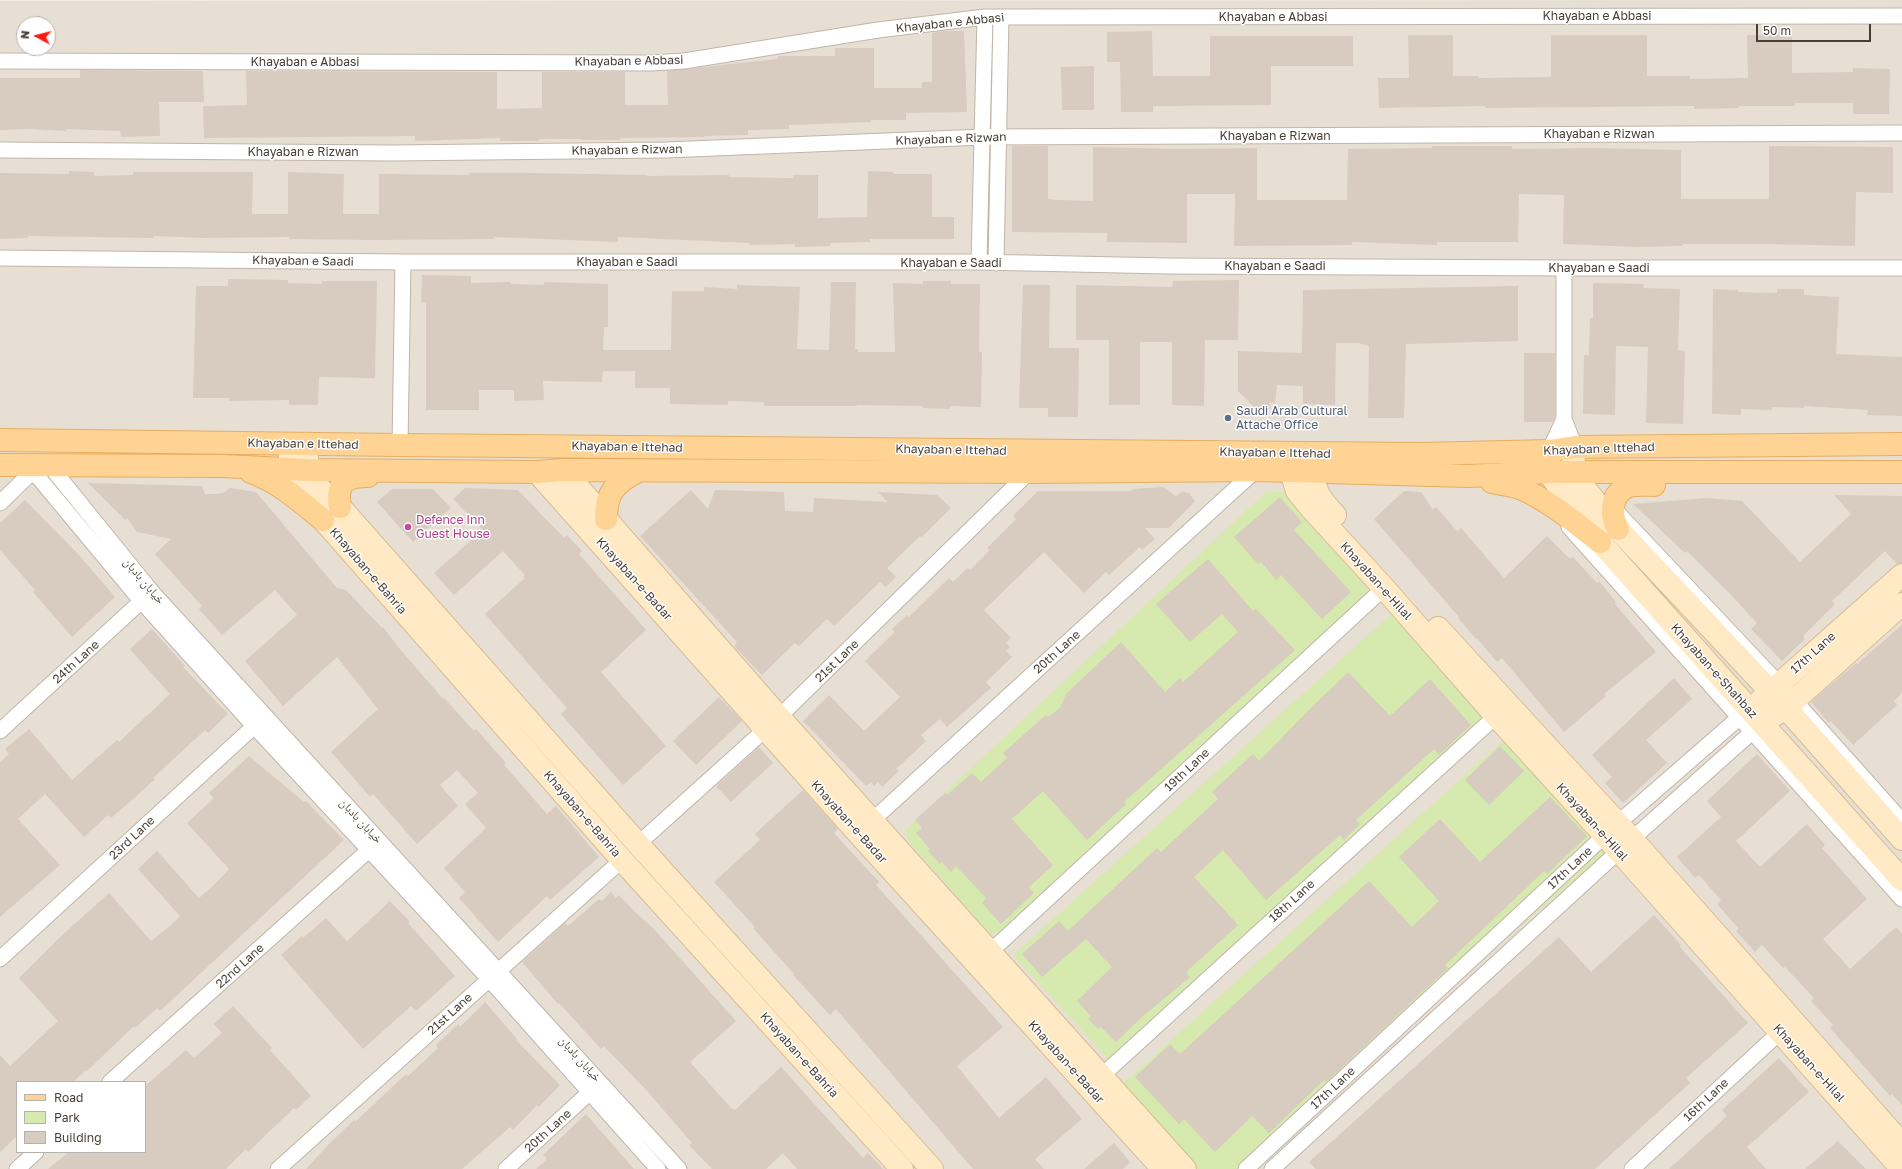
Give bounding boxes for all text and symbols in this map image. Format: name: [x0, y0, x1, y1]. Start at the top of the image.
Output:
street label: Khayaban e Abbasi: [1543, 9, 1651, 23]
street label: Khayaban e Abbasi: [895, 10, 1005, 36]
street label: Khayaban e Abbasi: [1219, 10, 1327, 24]
north arrow: [16, 16, 56, 56]
scale bar: [1758, 16, 1873, 42]
text: 50 m: [1763, 23, 1791, 38]
text: N: [18, 30, 32, 40]
street label: Khayaban e Abbasi: [574, 53, 684, 69]
street label: Khayaban e Abbasi: [251, 55, 359, 69]
street label: Khayaban e Rizwan: [1543, 127, 1655, 141]
street label: Khayaban e Rizwan: [1219, 129, 1331, 143]
street label: Khayaban e Rizwan: [895, 130, 1007, 148]
street label: Khayaban e Rizwan: [571, 142, 683, 158]
street label: Khayaban e Rizwan: [247, 145, 359, 159]
street label: Khayaban e Saadi: [252, 253, 354, 269]
street label: Khayaban e Saadi: [576, 255, 678, 269]
street label: Khayaban e Saadi: [900, 256, 1002, 270]
street label: Khayaban e Saadi: [1224, 259, 1326, 273]
street label: Khayaban e Saadi: [1548, 261, 1650, 275]
place label: Saudi Arab Cultural Attache Office: [1236, 404, 1347, 432]
marker: Saudi Arab Cultural Attache Office: [1223, 413, 1233, 423]
street label: Khayaban e Ittehad: [247, 436, 359, 452]
street label: Khayaban e Ittehad: [571, 439, 683, 455]
street label: Khayaban e Ittehad: [1543, 440, 1655, 458]
street label: Khayaban e Ittehad: [895, 442, 1007, 458]
street label: Khayaban e Ittehad: [1219, 445, 1331, 461]
place label: Defence Inn Guest House: [416, 513, 490, 541]
marker: Defence Inn Guest House: [403, 522, 413, 532]
street label: Khayaban-e-Bahria: [327, 525, 409, 617]
street label: Khayaban-e-Badar: [593, 535, 675, 623]
street label: Khayaban-e-Hilal: [1337, 539, 1415, 623]
street label: خیابان بادبان: [120, 555, 168, 607]
street label: Khayaban-e-Shahbaz: [1668, 621, 1760, 721]
street label: 20th Lane: [1031, 627, 1083, 677]
street label: 17th Lane: [1788, 629, 1838, 677]
street label: 24th Lane: [50, 637, 102, 687]
street label: 21st Lane: [812, 637, 862, 685]
street label: 19th Lane: [1161, 746, 1213, 794]
street label: Khayaban-e-Bahria: [541, 768, 623, 860]
street label: Khayaban-e-Badar: [808, 778, 890, 866]
street label: Khayaban-e-Hilal: [1553, 780, 1631, 864]
street label: خیابان بادبان: [337, 796, 385, 846]
street label: 23rd Lane: [106, 813, 158, 863]
street label: 17th Lane: [1545, 844, 1595, 892]
street label: 18th Lane: [1266, 877, 1318, 925]
street label: 22nd Lane: [213, 941, 267, 991]
street label: 21st Lane: [425, 990, 475, 1038]
street label: Khayaban-e-Bahria: [757, 1009, 841, 1101]
street label: Khayaban-e-Badar: [1025, 1018, 1107, 1106]
street label: Khayaban-e-Hilal: [1770, 1021, 1848, 1105]
street label: خیابان بادبان: [556, 1033, 604, 1085]
street label: 17th Lane: [1308, 1064, 1358, 1112]
street label: 16th Lane: [1680, 1076, 1732, 1124]
legend: [16, 1081, 146, 1153]
text: Road: [54, 1090, 83, 1105]
street label: 20th Lane: [522, 1106, 574, 1156]
text: Park: [54, 1110, 80, 1125]
text: Building: [54, 1130, 102, 1145]

